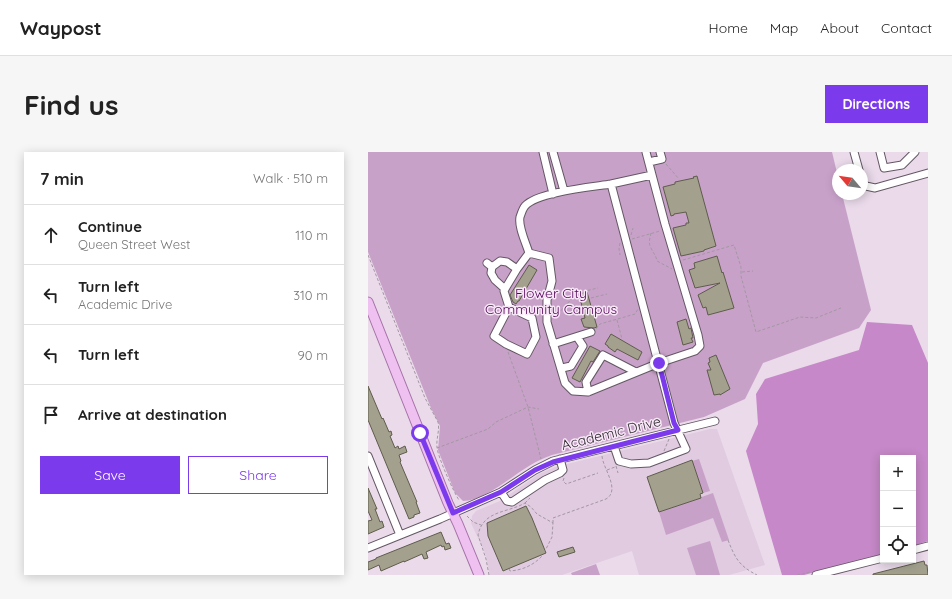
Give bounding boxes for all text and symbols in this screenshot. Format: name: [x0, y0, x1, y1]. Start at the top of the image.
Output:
text: Waypost: [20, 16, 102, 40]
text: Home: [709, 19, 748, 37]
text: Map: [770, 19, 798, 37]
text: About: [820, 19, 859, 37]
text: Contact: [881, 19, 932, 37]
button: Directions: [825, 85, 928, 123]
text: Find us: [24, 87, 118, 122]
north arrow: [832, 164, 868, 200]
text: 7 min: [40, 168, 84, 189]
text: Walk · 510 m: [253, 170, 328, 186]
text: Continue: [78, 217, 142, 236]
icon: ahead: [40, 224, 62, 246]
text: 110 m: [295, 227, 328, 243]
text: Queen Street West: [78, 236, 191, 252]
text: Turn left: [78, 277, 140, 296]
icon: left: [40, 284, 62, 306]
park label: Flower City Community Campus: [485, 284, 617, 318]
text: 310 m: [293, 287, 328, 303]
text: Academic Drive: [78, 296, 172, 312]
icon: left: [40, 344, 62, 366]
text: Turn left: [78, 345, 140, 364]
text: 90 m: [298, 347, 328, 363]
route end: [650, 354, 668, 372]
icon: arrive: [40, 404, 62, 426]
text: Arrive at destination: [78, 405, 227, 424]
street label: Academic Drive: [559, 412, 663, 454]
route start: [411, 424, 429, 442]
map controls: [880, 455, 916, 563]
button: +: [880, 455, 916, 491]
button: Save: [40, 456, 180, 494]
button: Share: [188, 456, 328, 494]
button: −: [880, 491, 916, 527]
button: locate: [880, 527, 916, 563]

